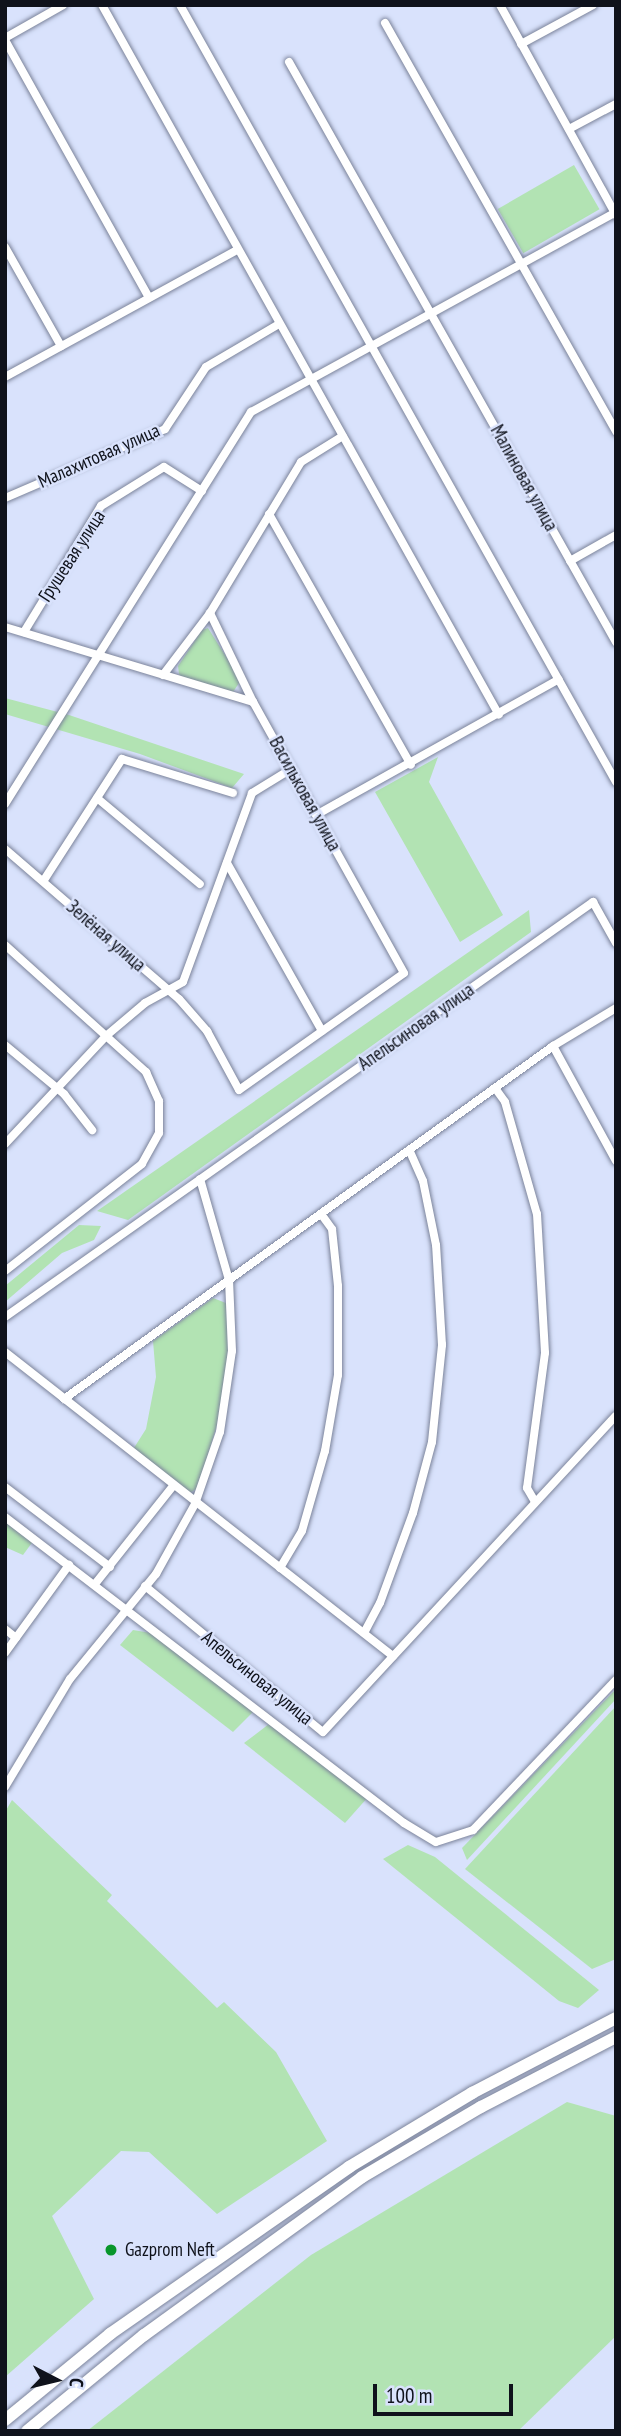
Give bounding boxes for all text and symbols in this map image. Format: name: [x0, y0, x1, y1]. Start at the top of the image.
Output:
street label: Малахитовая улица: [35, 419, 163, 493]
street label: Малиновая улица: [485, 421, 563, 535]
street label: Грушевая улица: [34, 506, 110, 606]
street label: Васильковая улица: [264, 733, 346, 855]
street label: Зелёная улица: [62, 895, 150, 977]
street label: Апельсиновая улица: [354, 978, 478, 1076]
street label: Апельсиновая улица: [197, 1626, 317, 1730]
place label: Gazprom Neft: [125, 2239, 215, 2261]
marker: Gazprom Neft: [103, 2242, 119, 2258]
north arrow: [21, 2345, 91, 2415]
scale bar: [376, 2370, 516, 2414]
text: С: [64, 2377, 89, 2388]
text: 100 m: [386, 2382, 432, 2409]

